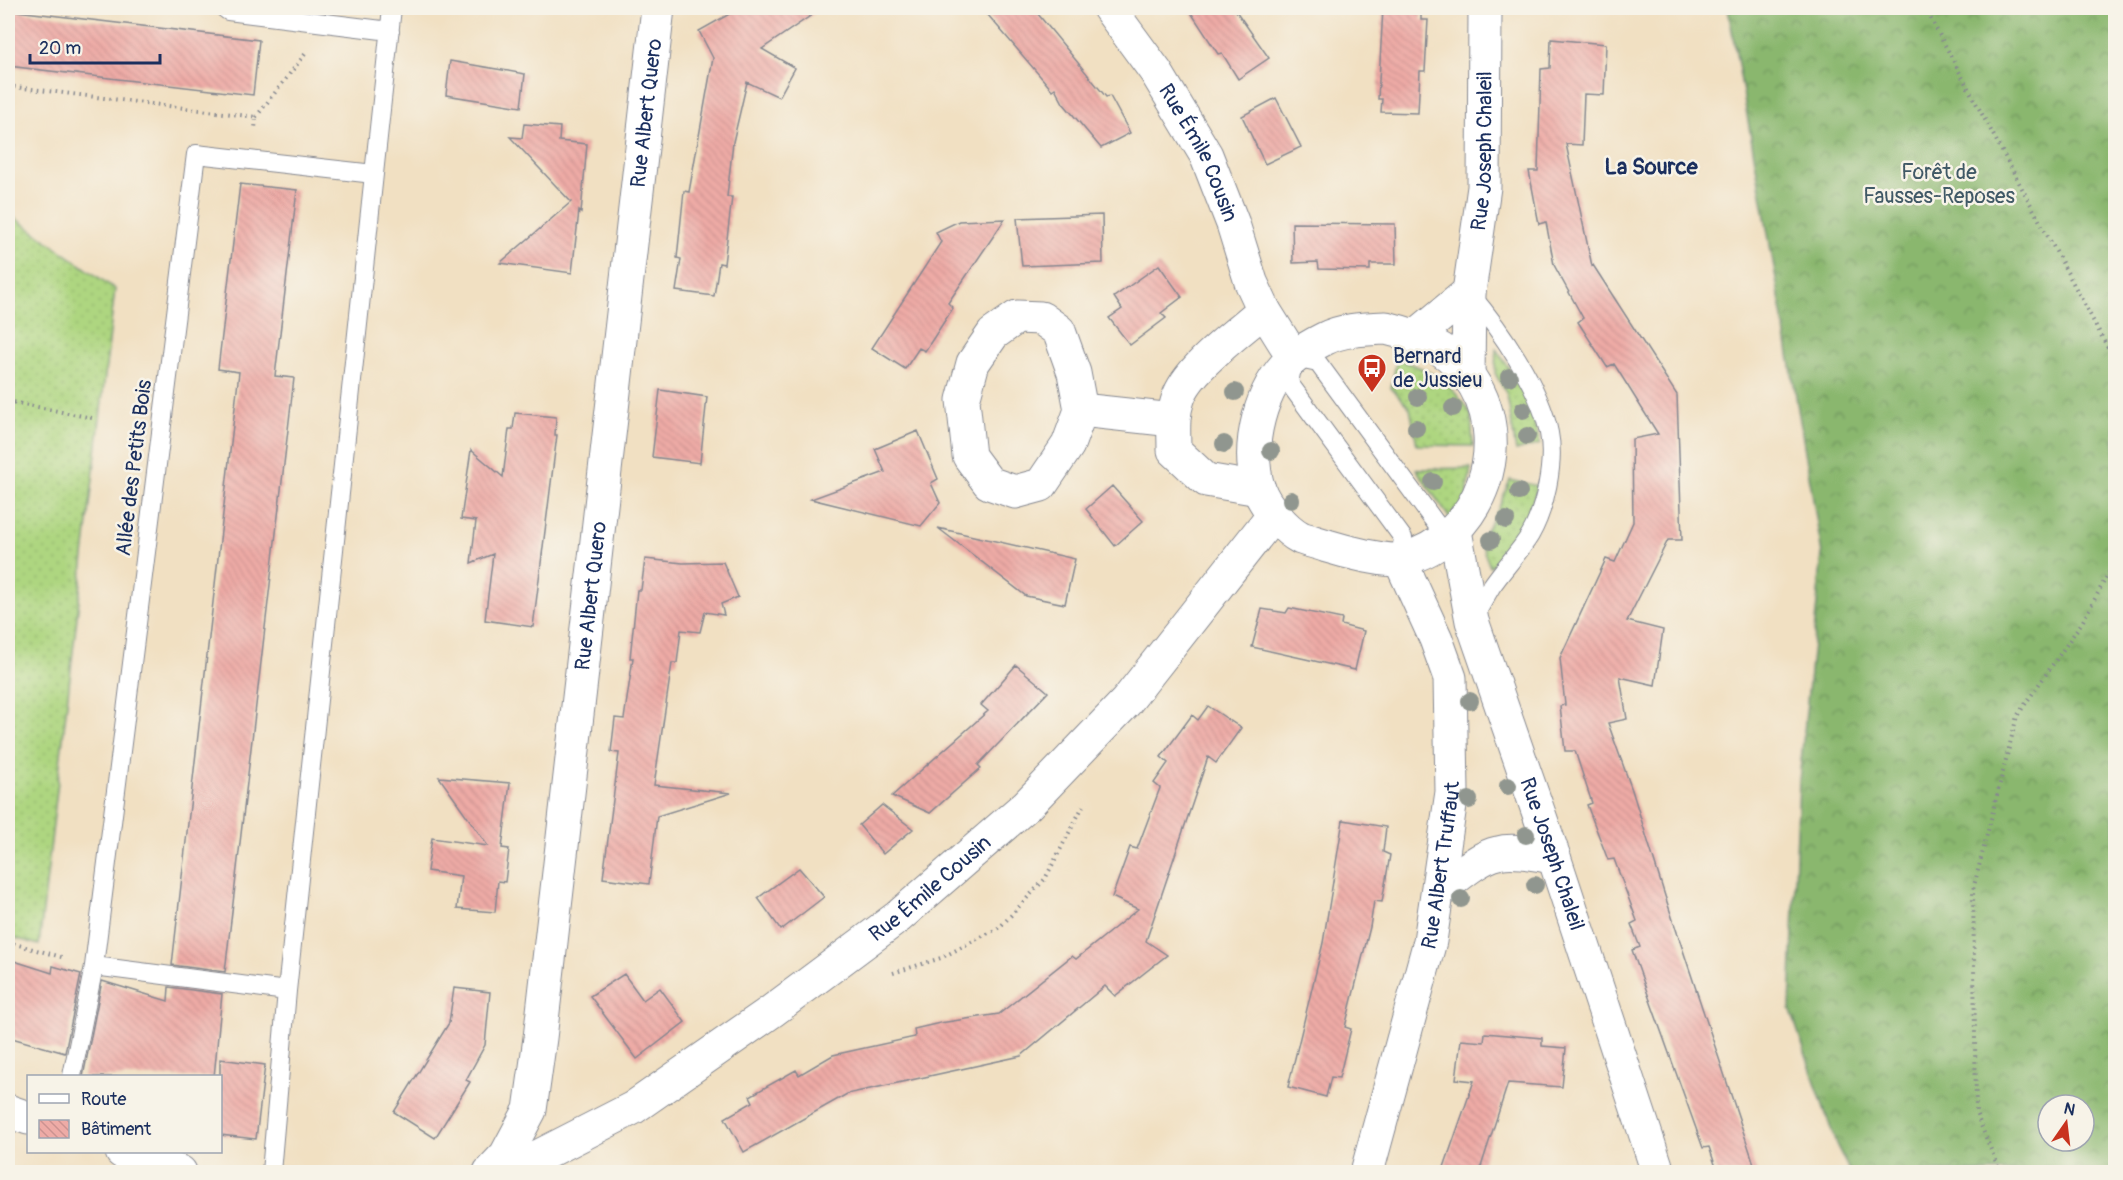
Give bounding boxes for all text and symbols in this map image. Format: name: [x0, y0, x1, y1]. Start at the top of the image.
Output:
scale bar: [30, 27, 160, 65]
text: 20 m: [39, 37, 81, 60]
street label: Rue Albert Quero: [624, 37, 668, 189]
street label: Rue Joseph Chaleil: [1464, 71, 1498, 232]
street label: Rue Émile Cousin: [1153, 79, 1244, 225]
district label: La Source: [1605, 153, 1699, 181]
park label: Forêt de Fausses-Reposes: [1863, 159, 2015, 210]
place label: Bernard de Jussieu: [1393, 343, 1482, 394]
bus stop icon: Bernard de Jussieu: [1356, 352, 1388, 394]
street label: Allée des Petits Bois: [110, 378, 158, 558]
street label: Rue Albert Quero: [569, 520, 613, 672]
street label: Rue Joseph Chaleil: [1514, 774, 1591, 934]
street label: Rue Albert Truffaut: [1415, 781, 1466, 952]
street label: Rue Émile Cousin: [864, 829, 996, 947]
legend: [27, 1075, 222, 1153]
text: Route: [81, 1088, 126, 1111]
north arrow: [2036, 1093, 2096, 1153]
text: N: [2062, 1098, 2077, 1120]
text: Bâtiment: [81, 1118, 152, 1141]

